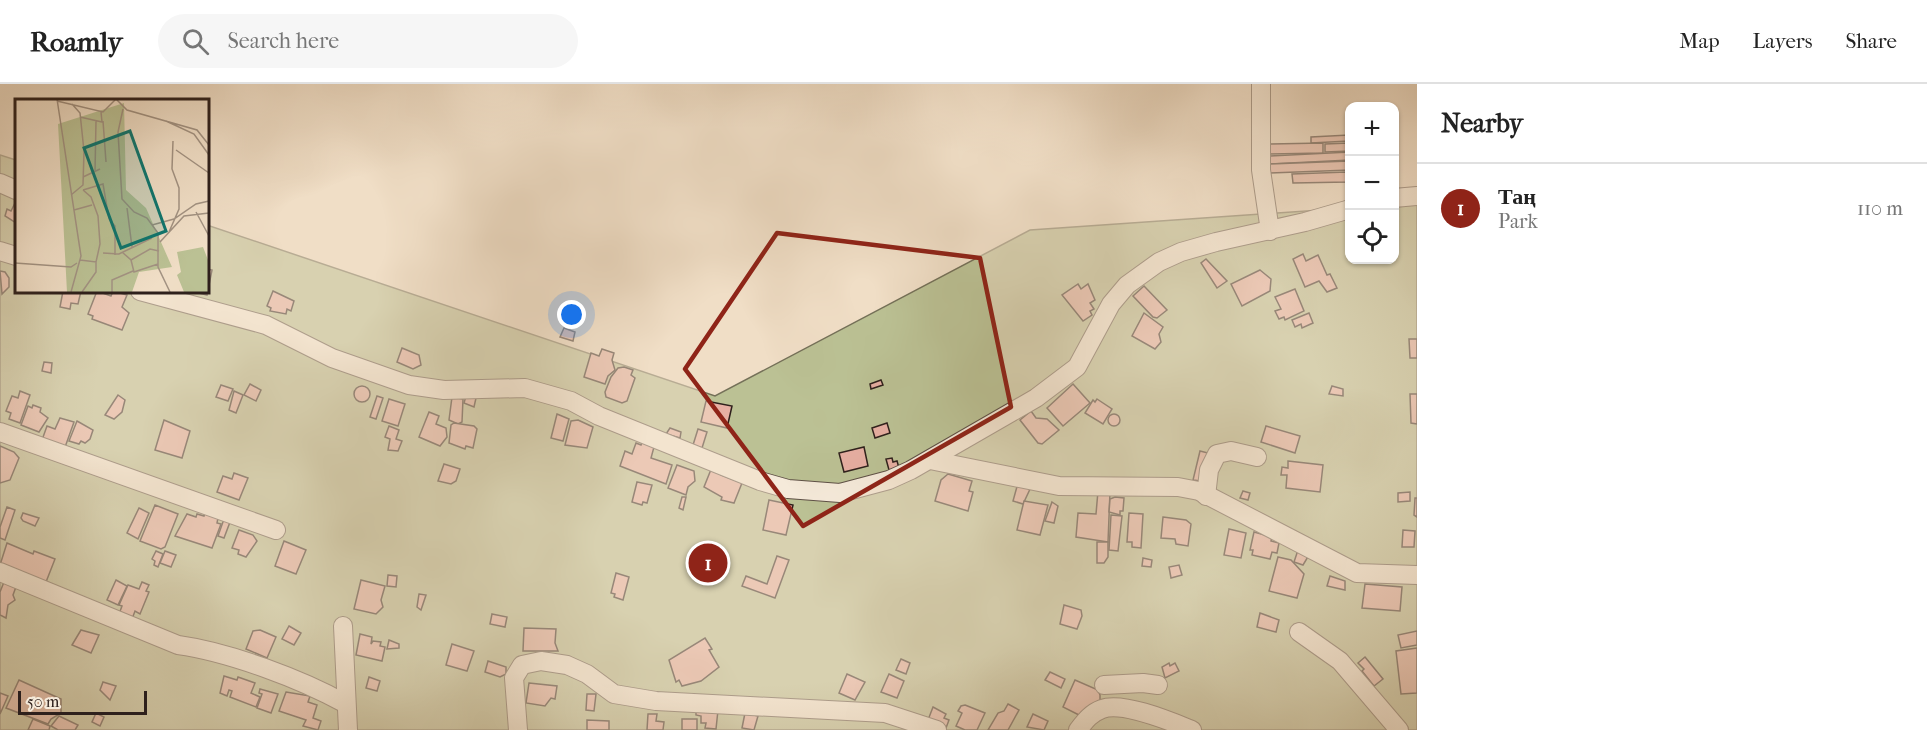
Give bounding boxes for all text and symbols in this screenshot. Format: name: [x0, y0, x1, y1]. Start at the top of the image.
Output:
search box: [158, 14, 578, 68]
text: Roamly: [30, 25, 122, 58]
icon: search: [179, 25, 212, 58]
text: Search here: [227, 28, 339, 54]
text: Map: [1679, 29, 1720, 53]
text: Layers: [1753, 29, 1812, 53]
text: Share: [1845, 29, 1897, 53]
inset map: [15, 99, 208, 292]
map controls: [1345, 102, 1399, 264]
button: +: [1345, 102, 1399, 156]
text: Nearby: [1441, 108, 1523, 139]
button: −: [1345, 156, 1399, 210]
text: Таң: [1498, 184, 1536, 210]
text: 1: [1457, 197, 1464, 220]
text: 110 m: [1857, 197, 1903, 220]
button: locate: [1345, 210, 1399, 264]
text: Park: [1498, 210, 1538, 233]
your location: [557, 300, 586, 329]
pin: 1: [688, 540, 728, 586]
scale bar: [18, 688, 147, 716]
text: 50 m: [27, 692, 59, 711]

